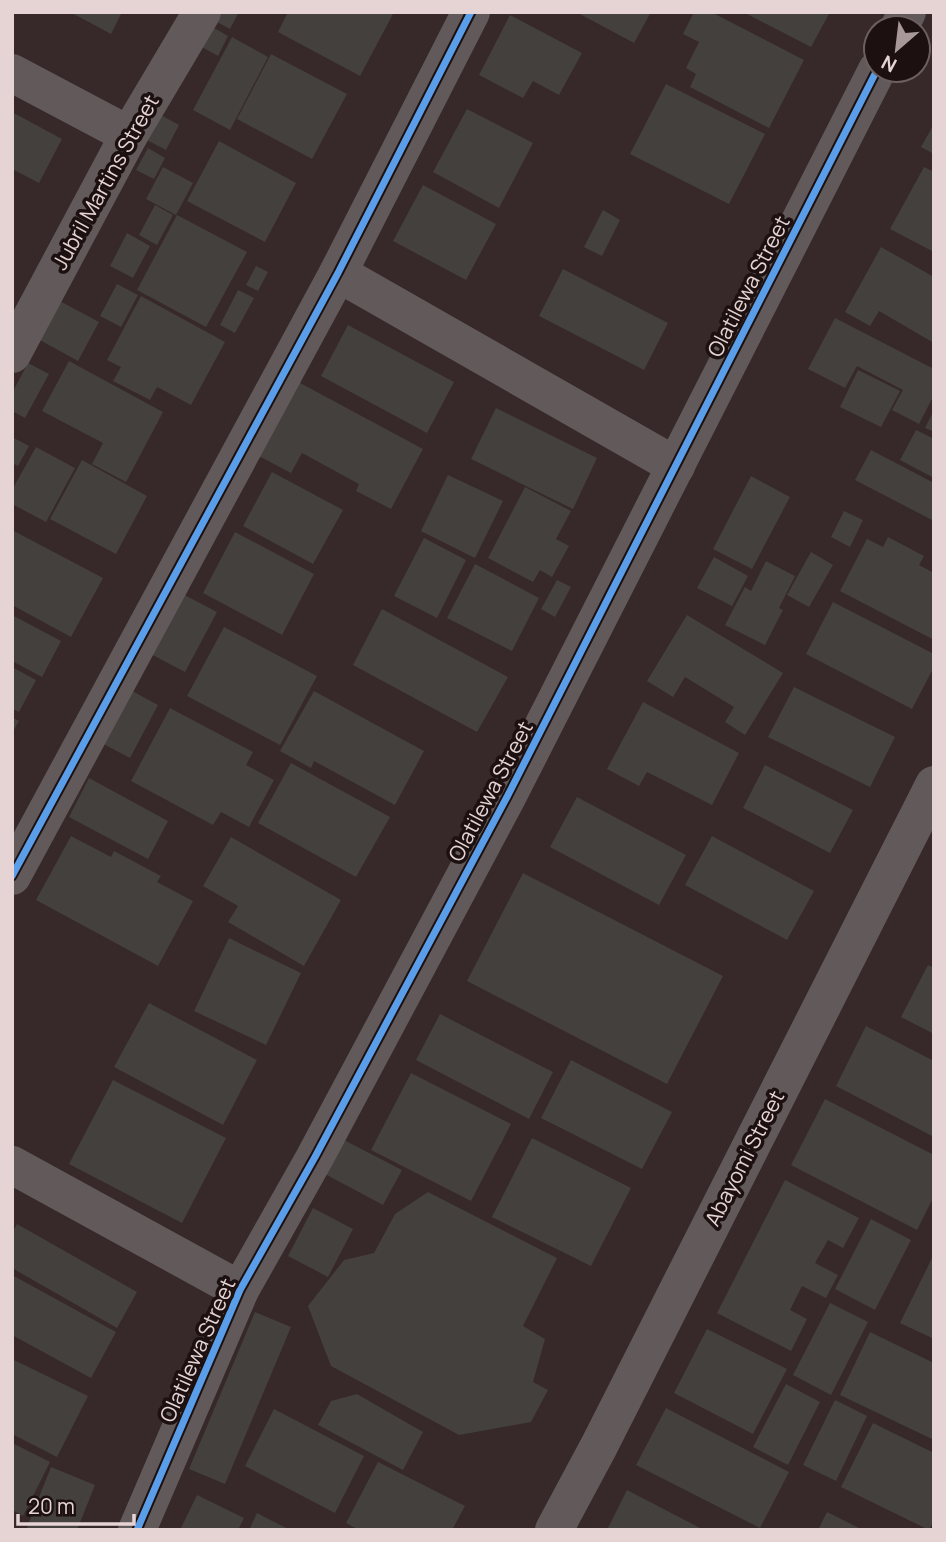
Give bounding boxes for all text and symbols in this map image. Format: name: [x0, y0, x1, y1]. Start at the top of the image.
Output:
north arrow: [862, 14, 932, 84]
text: N: [877, 49, 901, 79]
street label: Jubril Martins Street: [45, 90, 165, 274]
street label: Olatilewa Street: [700, 211, 796, 361]
street label: Olatilewa Street: [441, 716, 539, 866]
street label: Abayomi Street: [698, 1086, 790, 1230]
street label: Olatilewa Street: [153, 1274, 241, 1426]
scale bar: [18, 1482, 133, 1526]
text: 20 m: [28, 1492, 75, 1520]

